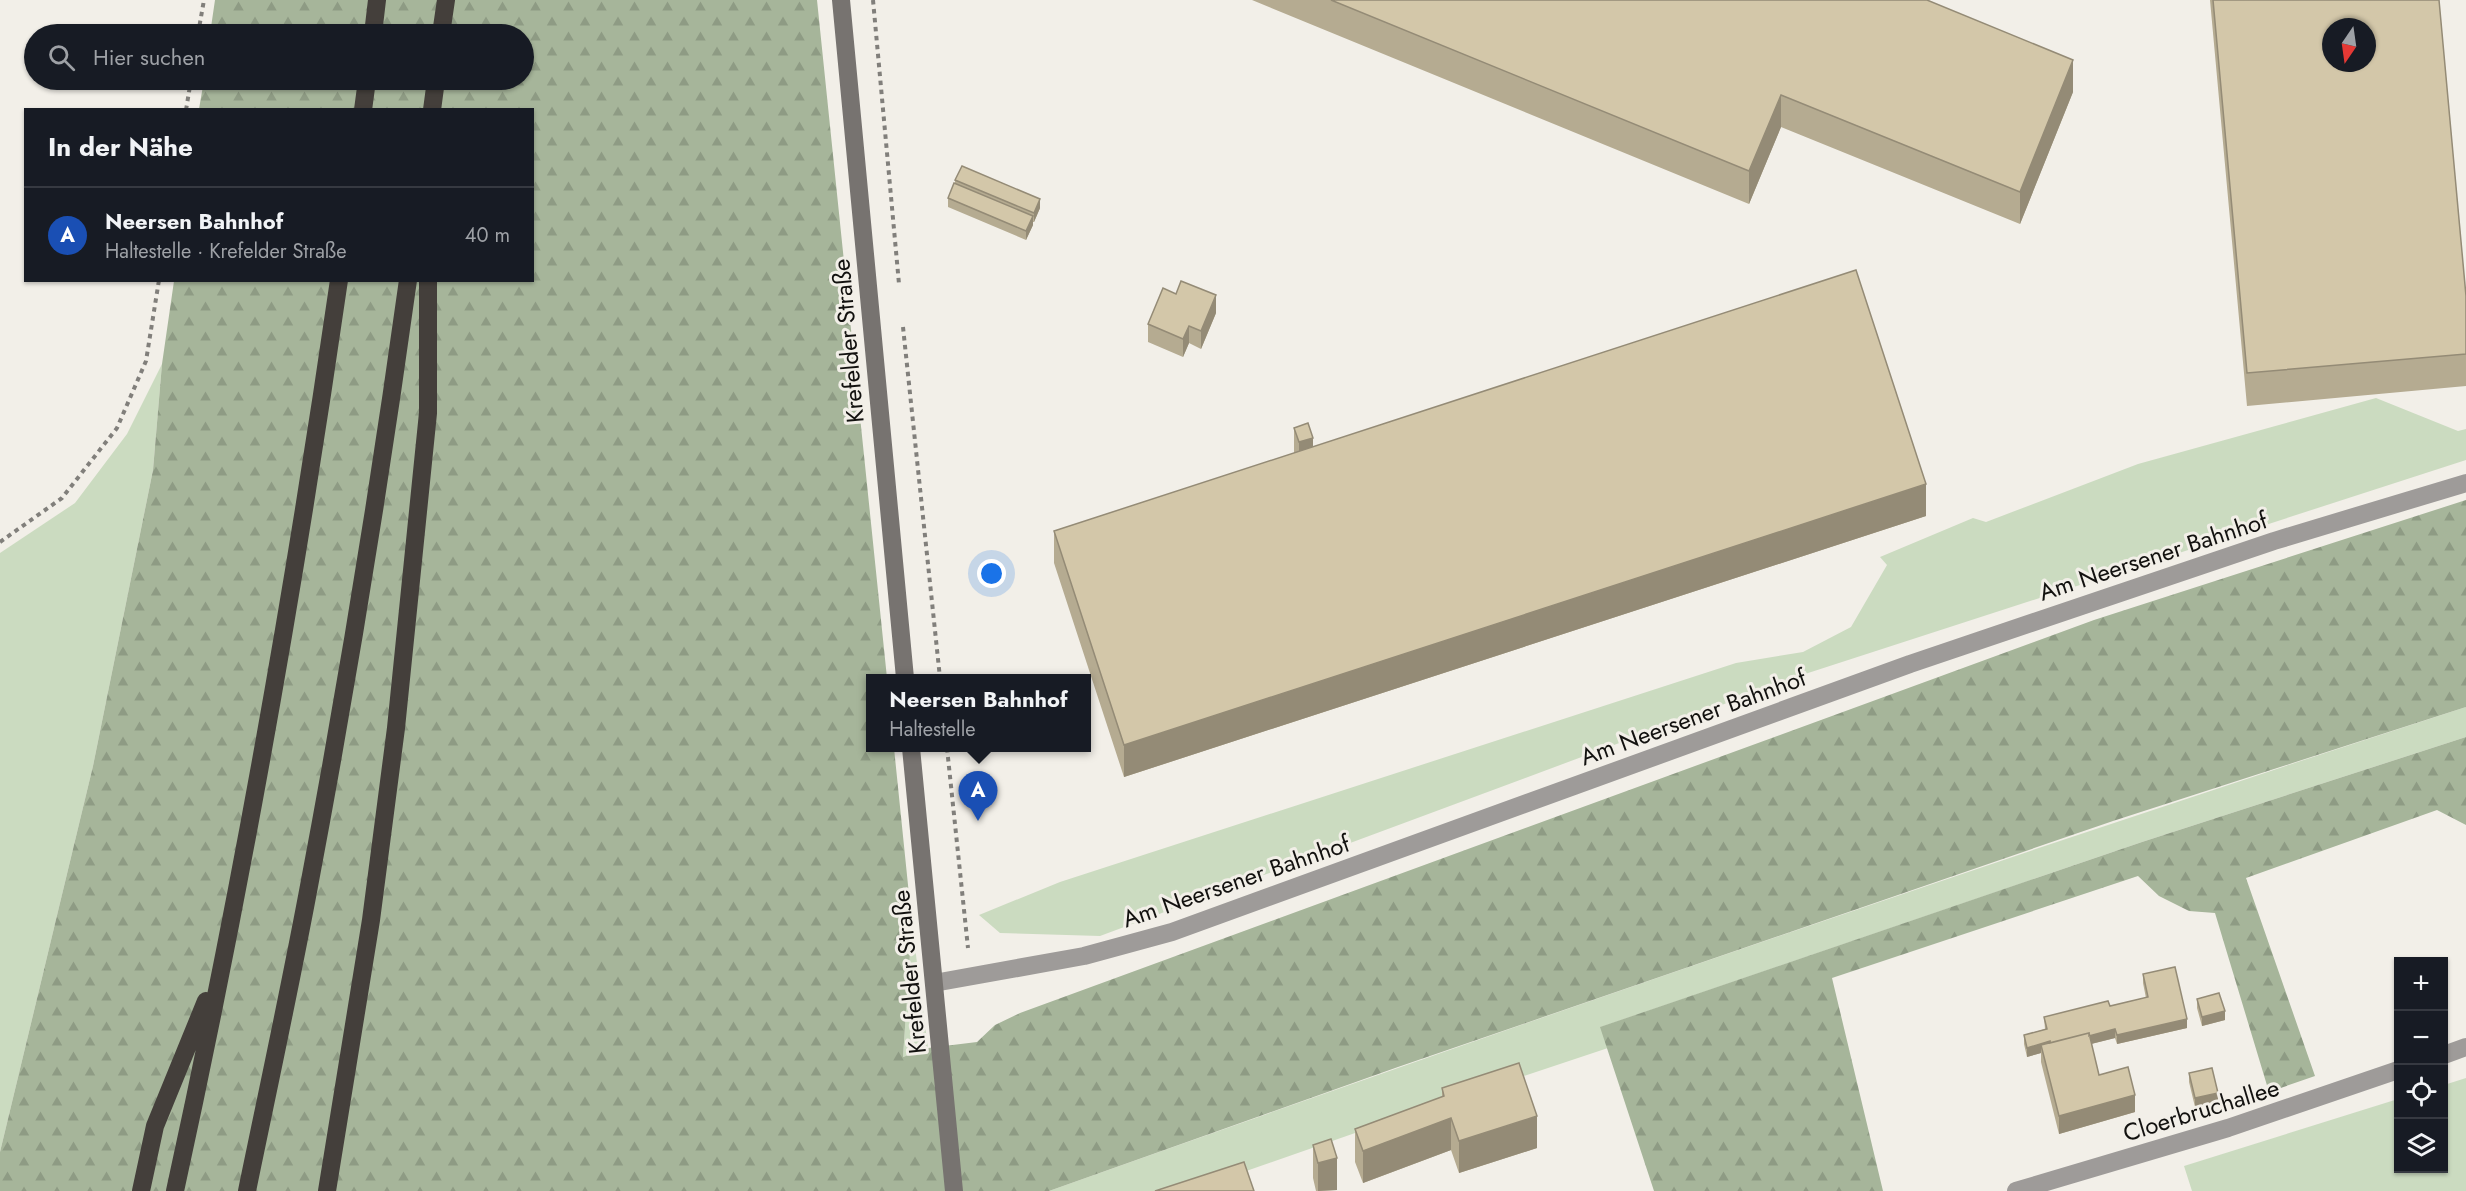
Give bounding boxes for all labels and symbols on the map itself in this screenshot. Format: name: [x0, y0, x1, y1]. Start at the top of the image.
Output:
north arrow: [2322, 18, 2376, 72]
street label: Krefelder Straße: [823, 257, 873, 425]
street label: Am Neersener Bahnhof: [2034, 502, 2273, 609]
your location: [977, 559, 1006, 588]
street label: Am Neersener Bahnhof: [1575, 659, 1812, 774]
pin: A: [958, 772, 998, 821]
street label: Am Neersener Bahnhof: [1118, 825, 1355, 936]
street label: Krefelder Straße: [883, 888, 935, 1056]
street label: Cloerbruchallee: [2119, 1070, 2283, 1150]

